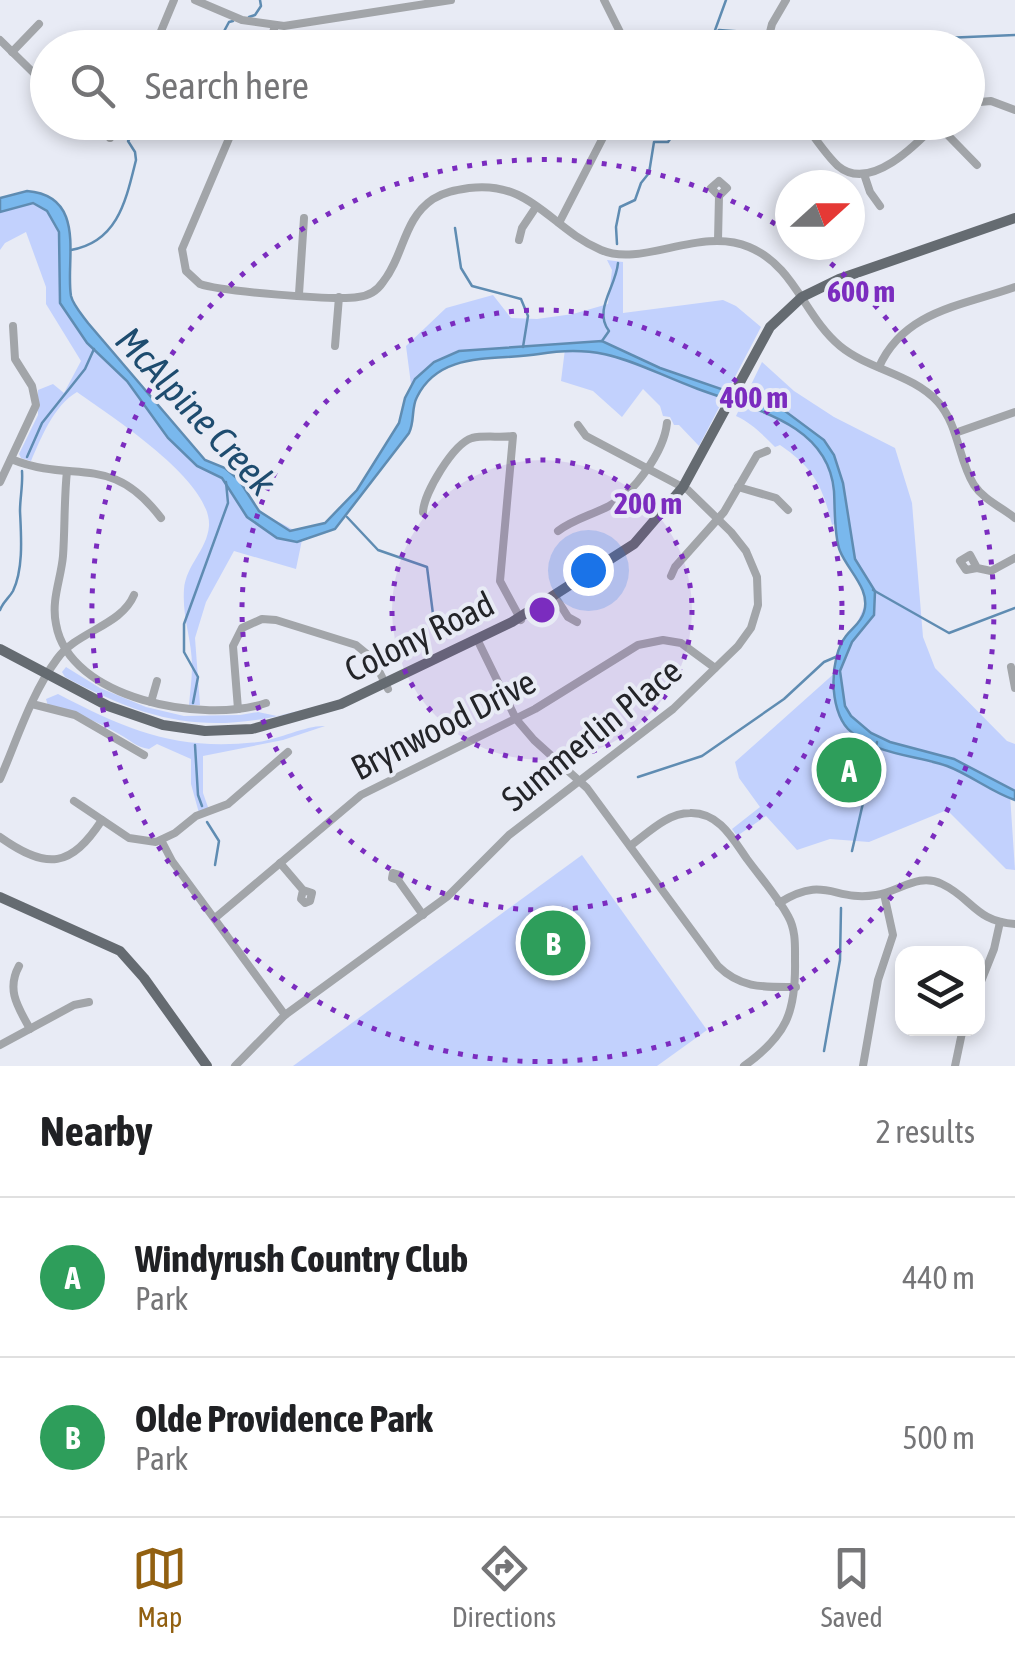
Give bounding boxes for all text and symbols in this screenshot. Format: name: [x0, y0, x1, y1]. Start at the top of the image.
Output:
search box: [30, 30, 985, 140]
icon: search: [65, 58, 120, 113]
text: Search here: [145, 64, 309, 107]
north arrow: [775, 170, 865, 260]
text: 600 m: [827, 274, 895, 308]
water label: McAlpine Creek: [107, 318, 285, 505]
text: 400 m: [719, 380, 788, 414]
text: 200 m: [614, 486, 682, 520]
your location: [563, 545, 614, 596]
street label: Colony Road: [338, 583, 500, 689]
centre of rings: [524, 592, 560, 628]
street label: Summerlin Place: [493, 650, 689, 818]
street label: Brynwood Drive: [344, 661, 542, 787]
pin: A: [816, 732, 882, 808]
pin: B: [520, 906, 586, 980]
map controls: [895, 946, 985, 1036]
button: layers: [895, 946, 985, 1036]
text: Nearby: [40, 1107, 153, 1155]
text: 2 results: [876, 1113, 975, 1150]
text: Windyrush Country Club: [135, 1237, 468, 1280]
text: A: [65, 1259, 80, 1296]
text: 440 m: [902, 1259, 975, 1296]
text: Park: [135, 1280, 188, 1317]
text: Olde Providence Park: [135, 1397, 433, 1440]
text: B: [65, 1419, 80, 1456]
text: 500 m: [902, 1419, 975, 1456]
text: Park: [135, 1440, 188, 1477]
tab: Map: [132, 1541, 187, 1633]
tab: Directions: [452, 1541, 556, 1633]
tab: Saved: [821, 1541, 883, 1633]

